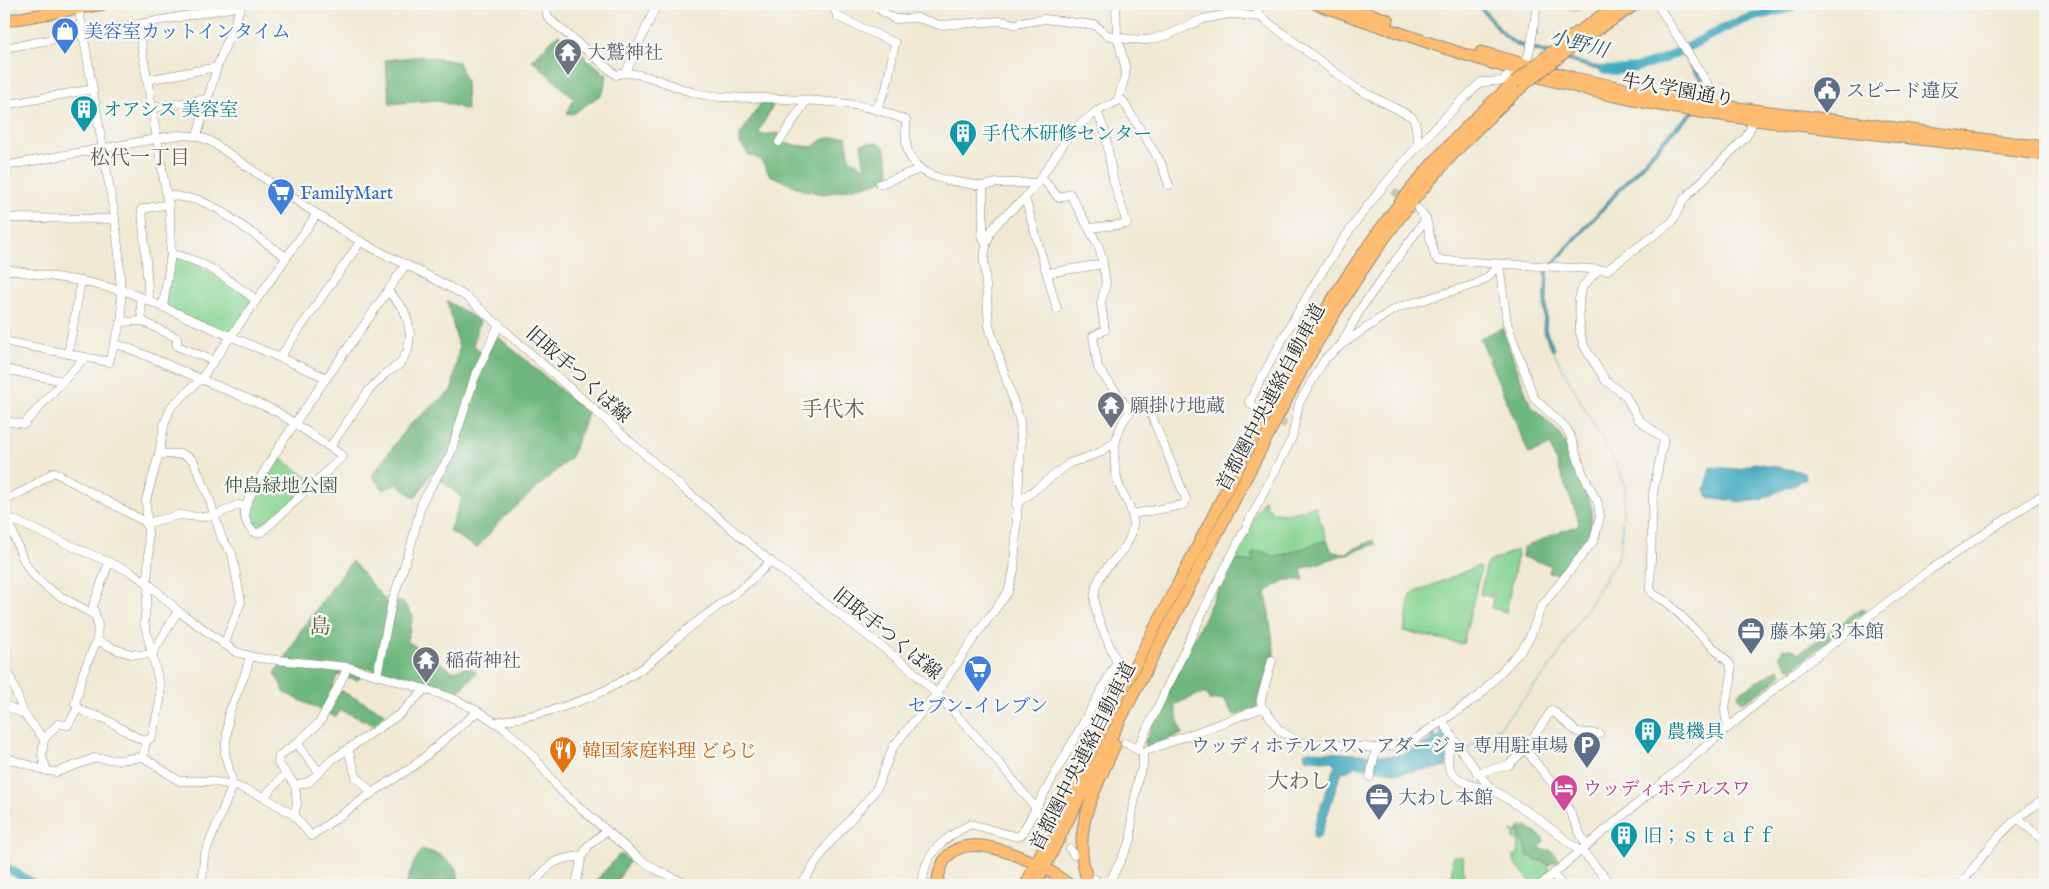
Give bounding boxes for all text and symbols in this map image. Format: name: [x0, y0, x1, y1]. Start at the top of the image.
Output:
shop icon: 美容室カットインタイム: [50, 16, 80, 55]
place label: 美容室カットインタイム: [84, 21, 291, 45]
water label: 小野川: [1546, 25, 1613, 65]
temple icon: 大鷲神社: [553, 37, 583, 76]
place label: 大鷲神社: [587, 42, 663, 66]
street label: 牛久学園通り: [1619, 69, 1736, 113]
public building icon: スピード違反: [1812, 75, 1842, 114]
place label: スピード違反: [1846, 80, 1959, 104]
building icon: オアシス 美容室: [69, 94, 99, 133]
place label: オアシス 美容室: [103, 99, 238, 123]
building icon: 手代木研修センター: [948, 118, 978, 157]
place label: 手代木研修センター: [982, 123, 1152, 147]
district label: 松代一丁目: [90, 146, 190, 171]
supermarket icon: FamilyMart: [266, 177, 296, 216]
place label: FamilyMart: [300, 182, 394, 206]
street label: 首都圏中央連絡自動車道: [1212, 300, 1331, 496]
street label: 旧取手つくば線: [520, 322, 635, 429]
temple icon: 願掛け地蔵: [1096, 390, 1126, 429]
place label: 願掛け地蔵: [1130, 395, 1225, 419]
district label: 手代木: [802, 397, 865, 424]
park label: 仲島緑地公園: [224, 475, 338, 499]
street label: 旧取手つくば線: [828, 583, 946, 686]
district label: 島: [310, 614, 331, 641]
office icon: 藤本第３本館: [1736, 616, 1766, 655]
place label: 藤本第３本館: [1770, 621, 1884, 645]
temple icon: 稲荷神社: [411, 645, 441, 684]
place label: 稲荷神社: [445, 650, 521, 674]
supermarket icon: セブン-イレブン: [963, 654, 993, 693]
street label: 首都圏中央連絡自動車道: [1026, 658, 1142, 855]
place label: セブン-イレブン: [908, 695, 1048, 719]
building icon: 農機具: [1633, 716, 1663, 755]
place label: 農機具: [1667, 721, 1724, 745]
parking icon: ウッディホテルスワ、アダージョ 専用駐車場: [1572, 730, 1602, 769]
restaurant icon: 韓国家庭料理 どらじ: [548, 735, 578, 774]
place label: ウッディホテルスワ、アダージョ 専用駐車場: [1191, 735, 1568, 759]
place label: 韓国家庭料理 どらじ: [582, 740, 757, 764]
district label: 大わし: [1268, 769, 1331, 796]
hotel icon: ウッディホテルスワ: [1549, 773, 1579, 812]
place label: ウッディホテルスワ: [1583, 778, 1751, 802]
office icon: 大わし本館: [1364, 782, 1394, 821]
place label: 大わし本館: [1398, 787, 1493, 811]
building icon: 旧；ｓｔａｆｆ: [1609, 820, 1639, 859]
place label: 旧；ｓｔａｆｆ: [1643, 825, 1776, 849]

